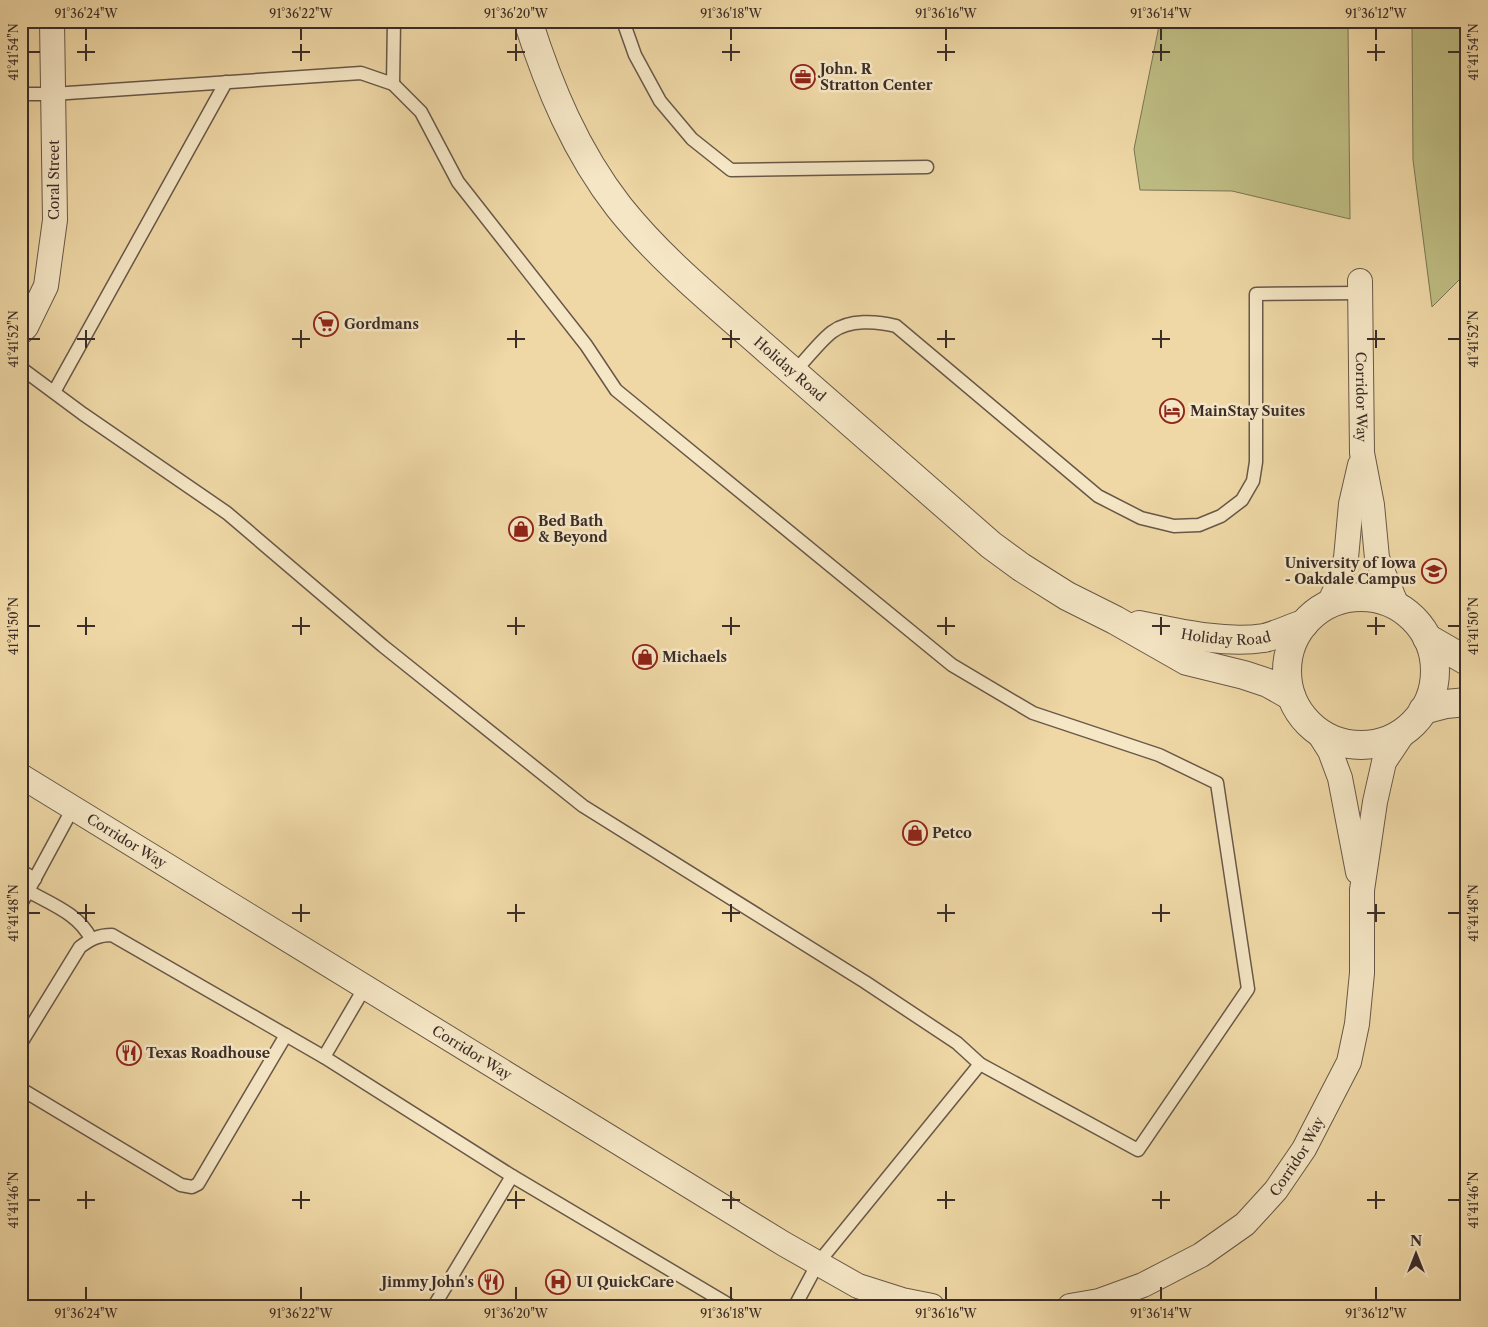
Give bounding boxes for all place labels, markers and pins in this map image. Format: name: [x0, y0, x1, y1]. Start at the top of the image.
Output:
place label: John. R Stratton Center: [817, 60, 933, 94]
office icon: John. R Stratton Center: [790, 64, 816, 90]
supermarket icon: Gordmans: [313, 311, 339, 337]
place label: Gordmans: [344, 315, 419, 333]
hotel icon: MainStay Suites: [1159, 398, 1185, 424]
place label: MainStay Suites: [1190, 402, 1305, 420]
place label: Bed Bath & Beyond: [538, 512, 608, 546]
shop icon: Bed Bath & Beyond: [508, 516, 534, 542]
place label: University of Iowa - Oakdale Campus: [1285, 554, 1417, 588]
school or university icon: University of Iowa - Oakdale Campus: [1421, 558, 1447, 584]
shop icon: Michaels: [632, 644, 658, 670]
place label: Michaels: [662, 648, 727, 666]
shop icon: Petco: [902, 820, 928, 846]
place label: Petco: [932, 824, 972, 842]
restaurant icon: Texas Roadhouse: [116, 1040, 142, 1066]
place label: Texas Roadhouse: [146, 1044, 270, 1062]
restaurant icon: Jimmy John's: [478, 1269, 504, 1295]
hospital icon: UI QuickCare: [545, 1269, 571, 1295]
place label: Jimmy John's: [379, 1273, 474, 1291]
place label: UI QuickCare: [576, 1273, 674, 1291]

